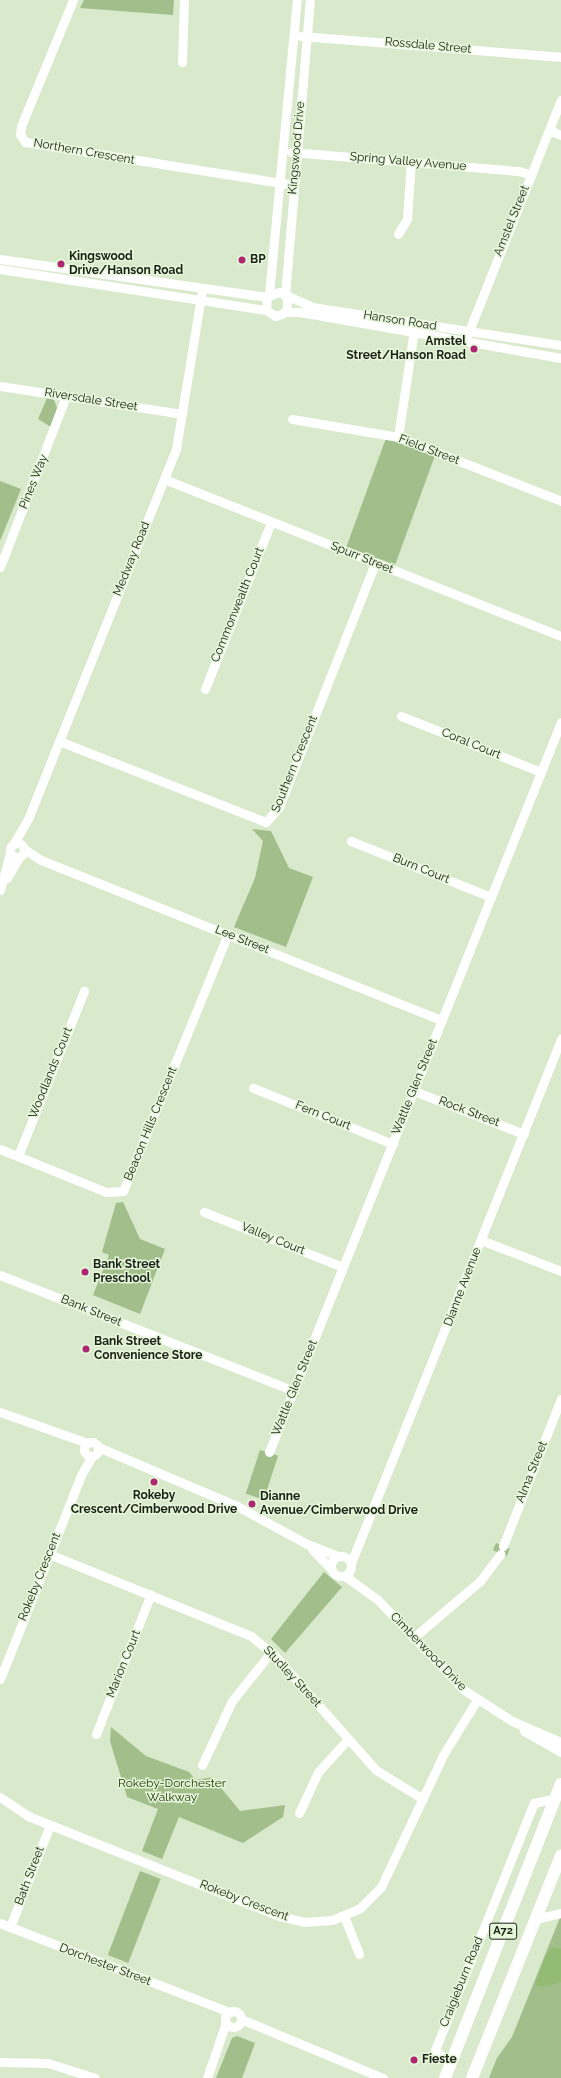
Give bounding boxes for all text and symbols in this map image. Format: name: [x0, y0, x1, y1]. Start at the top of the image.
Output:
street label: Rossdale Street: [384, 35, 472, 57]
street label: Kingswood Drive: [286, 101, 308, 195]
street label: Northern Crescent: [32, 136, 136, 168]
street label: Spring Valley Avenue: [349, 150, 467, 174]
street label: Amstel Street: [491, 183, 533, 259]
place label: Kingswood Drive/Hanson Road: [69, 250, 183, 278]
place label: BP: [250, 253, 266, 267]
marker: BP: [237, 255, 247, 265]
marker: Kingswood Drive/Hanson Road: [56, 259, 66, 269]
street label: Hanson Road: [362, 308, 438, 334]
place label: Amstel Street/Hanson Road: [346, 335, 466, 363]
marker: Amstel Street/Hanson Road: [469, 344, 479, 354]
street label: Riversdale Street: [43, 386, 139, 414]
street label: Field Street: [397, 432, 461, 468]
street label: Pines Way: [17, 453, 51, 511]
street label: Medway Road: [110, 520, 154, 598]
street label: Spurr Street: [328, 539, 396, 577]
street label: Commonwealth Court: [208, 545, 268, 665]
street label: Southern Crescent: [269, 713, 321, 815]
street label: Coral Court: [439, 725, 503, 763]
street label: Burn Court: [390, 851, 452, 887]
street label: Lee Street: [213, 923, 271, 957]
street label: Woodlands Court: [26, 1025, 76, 1121]
street label: Wattle Glen Street: [389, 1037, 441, 1137]
street label: Beacon Hills Crescent: [122, 1065, 180, 1183]
street label: Rock Street: [437, 1094, 501, 1130]
street label: Fern Court: [293, 1098, 353, 1134]
street label: Valley Court: [239, 1220, 307, 1258]
street label: Dianne Avenue: [441, 1245, 485, 1329]
place label: Bank Street Preschool: [93, 1258, 160, 1286]
marker: Bank Street Preschool: [80, 1267, 90, 1277]
street label: Bank Street: [59, 1292, 123, 1330]
place label: Bank Street Convenience Store: [94, 1335, 202, 1363]
street label: Wattle Glen Street: [269, 1338, 321, 1438]
marker: Bank Street Convenience Store: [81, 1344, 91, 1354]
street label: Alma Street: [513, 1439, 551, 1505]
marker: Rokeby Crescent/Cimberwood Drive: [149, 1477, 159, 1487]
place label: Rokeby Crescent/Cimberwood Drive: [71, 1489, 237, 1517]
place label: Dianne Avenue/Cimberwood Drive: [260, 1490, 418, 1518]
marker: Dianne Avenue/Cimberwood Drive: [247, 1499, 257, 1509]
street label: Rokeby Crescent: [16, 1531, 64, 1623]
street label: Cimberwood Drive: [387, 1610, 469, 1694]
street label: Marion Court: [104, 1628, 144, 1700]
street label: Studley Street: [260, 1643, 324, 1711]
park label: Rokeby-Dorchester Walkway: [118, 1777, 226, 1805]
street label: Bath Street: [12, 1845, 48, 1907]
street label: Rokeby Crescent: [197, 1877, 291, 1925]
road number: A72: [489, 1922, 517, 1940]
street label: Craigieburn Road: [437, 1935, 487, 2029]
street label: Dorchester Street: [57, 1941, 153, 1989]
place label: Fieste: [422, 2053, 457, 2067]
marker: Fieste: [409, 2055, 419, 2065]

